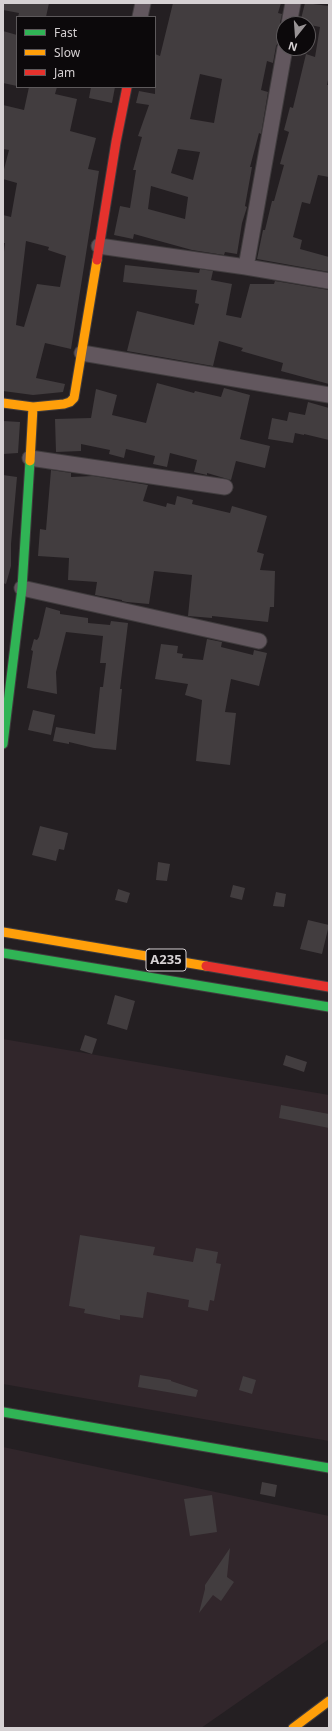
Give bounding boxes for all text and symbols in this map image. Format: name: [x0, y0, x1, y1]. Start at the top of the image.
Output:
legend: [16, 16, 156, 88]
north arrow: [276, 16, 316, 56]
text: Fast: [54, 24, 77, 41]
text: N: [286, 39, 299, 55]
text: Slow: [54, 44, 80, 61]
text: Jam: [54, 64, 75, 81]
road number: A235: [146, 949, 186, 971]

